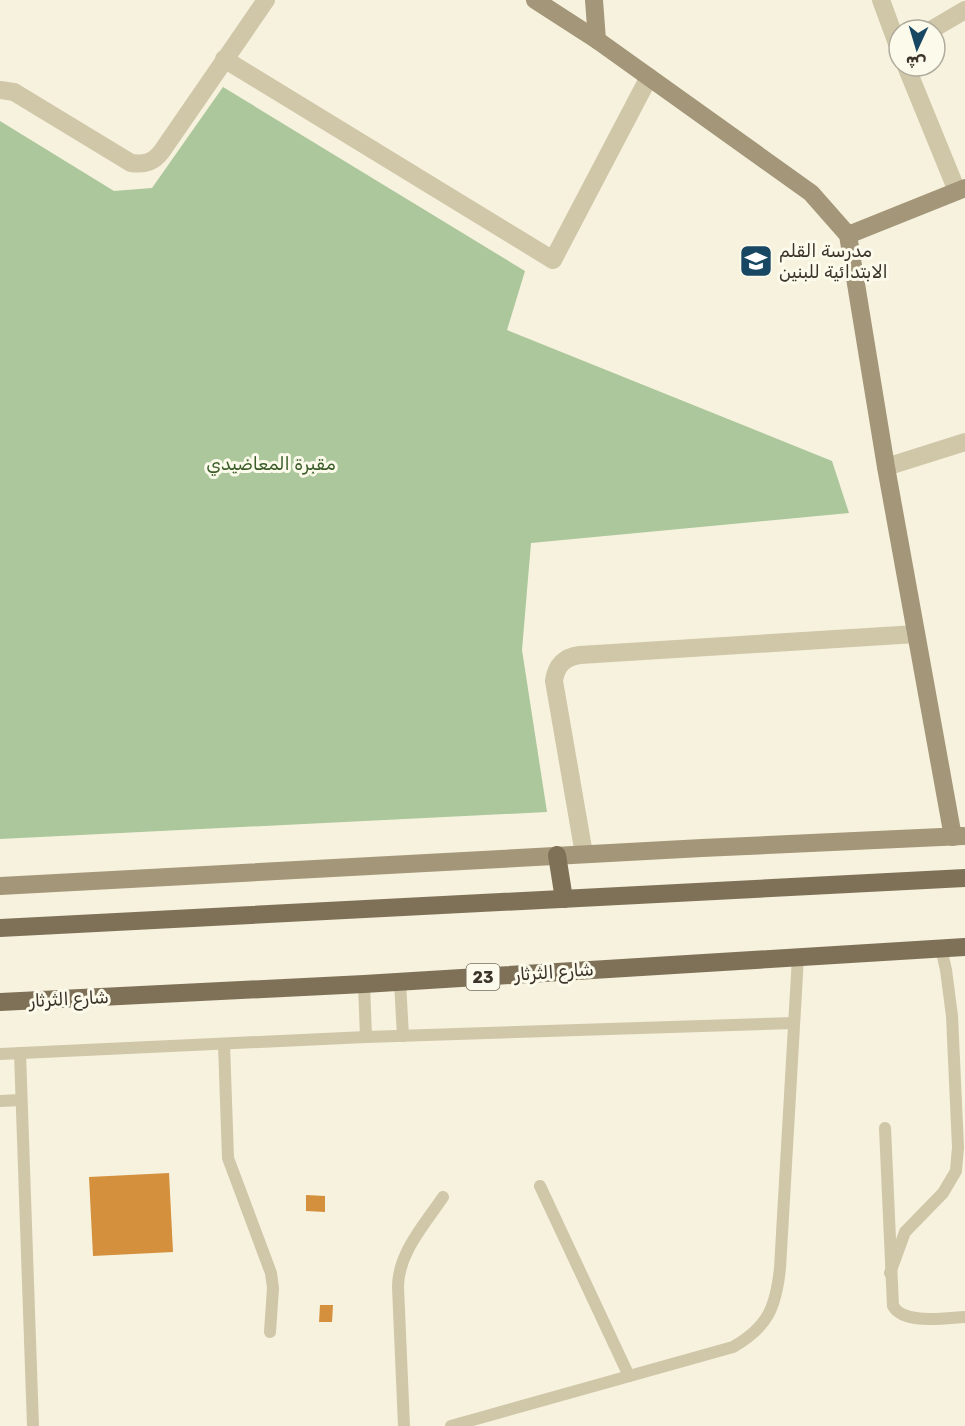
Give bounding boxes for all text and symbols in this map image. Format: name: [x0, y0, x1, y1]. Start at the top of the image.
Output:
north arrow: [887, 18, 947, 78]
text: ش: [905, 52, 927, 73]
place label: مدرسة القلم الابتدائية للبنين: [779, 240, 888, 283]
school or university icon: مدرسة القلم الابتدائية للبنين: [738, 243, 774, 279]
park label: مقبرة المعاضيدي: [206, 453, 336, 476]
street label: شارع الثرثار: [512, 958, 595, 987]
road number: 23: [466, 964, 500, 990]
street label: شارع الثرثار: [28, 986, 109, 1013]

